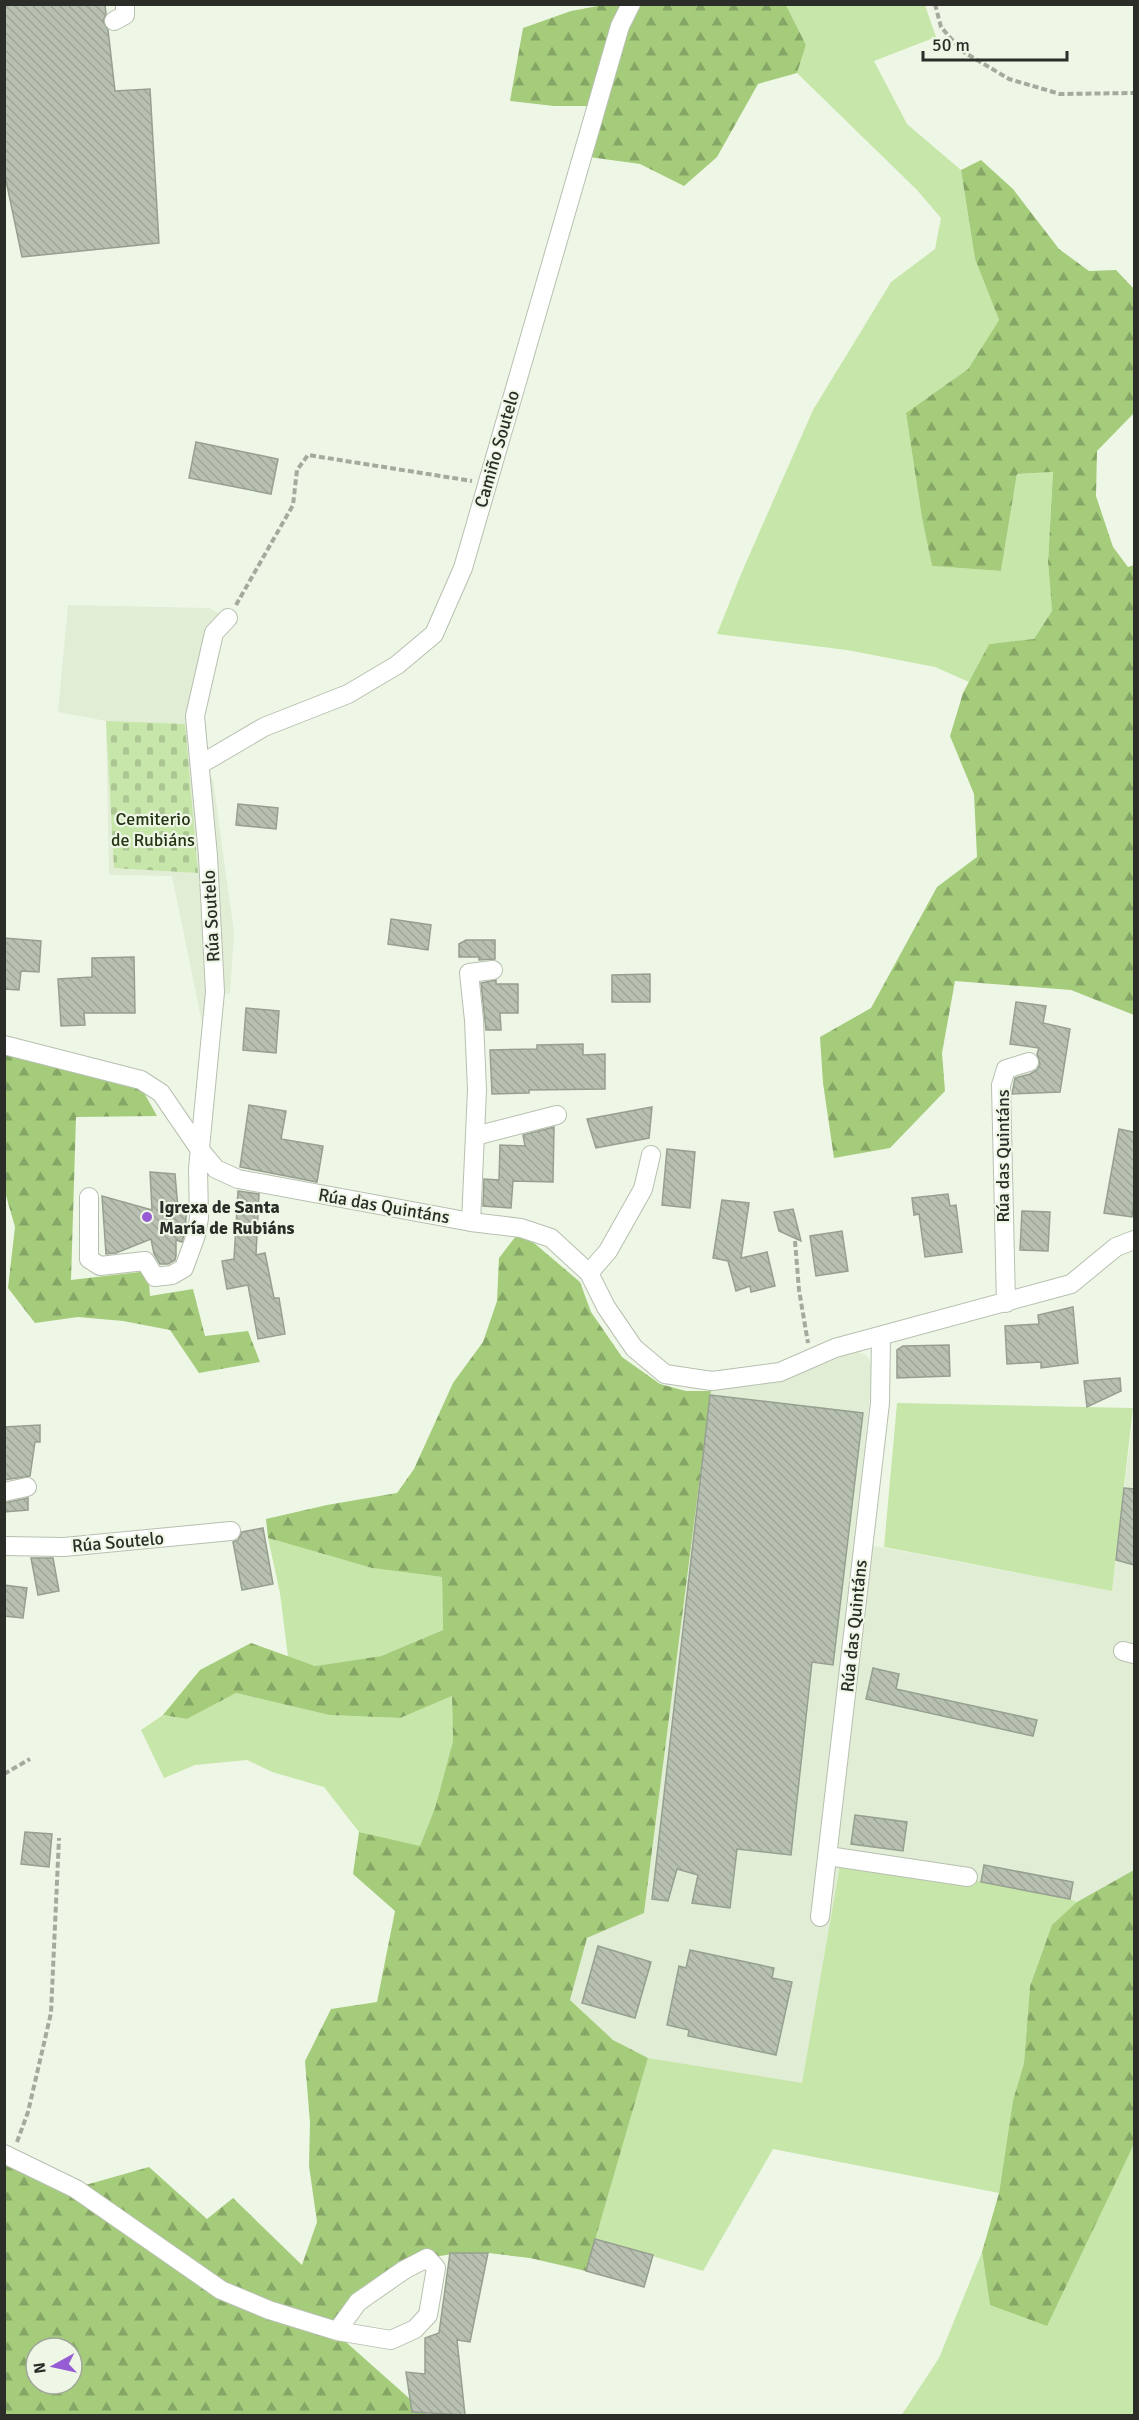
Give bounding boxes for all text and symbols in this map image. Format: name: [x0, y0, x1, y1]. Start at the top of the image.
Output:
scale bar: [923, 24, 1067, 62]
text: 50 m: [932, 34, 970, 56]
street label: Camiño Soutelo: [470, 388, 524, 510]
park label: Cemiterio de Rubiáns: [111, 808, 195, 851]
street label: Rúa Soutelo: [198, 869, 224, 963]
street label: Rúa das Quintáns: [992, 1089, 1014, 1223]
street label: Rúa das Quintáns: [317, 1184, 452, 1228]
place label: Igrexa de Santa María de Rubiáns: [159, 1196, 295, 1239]
marker: Igrexa de Santa María de Rubiáns: [140, 1210, 154, 1224]
street label: Rúa Soutelo: [71, 1527, 165, 1557]
street label: Rúa das Quintáns: [836, 1559, 872, 1693]
north arrow: [24, 2336, 84, 2396]
text: N: [29, 2361, 51, 2375]

